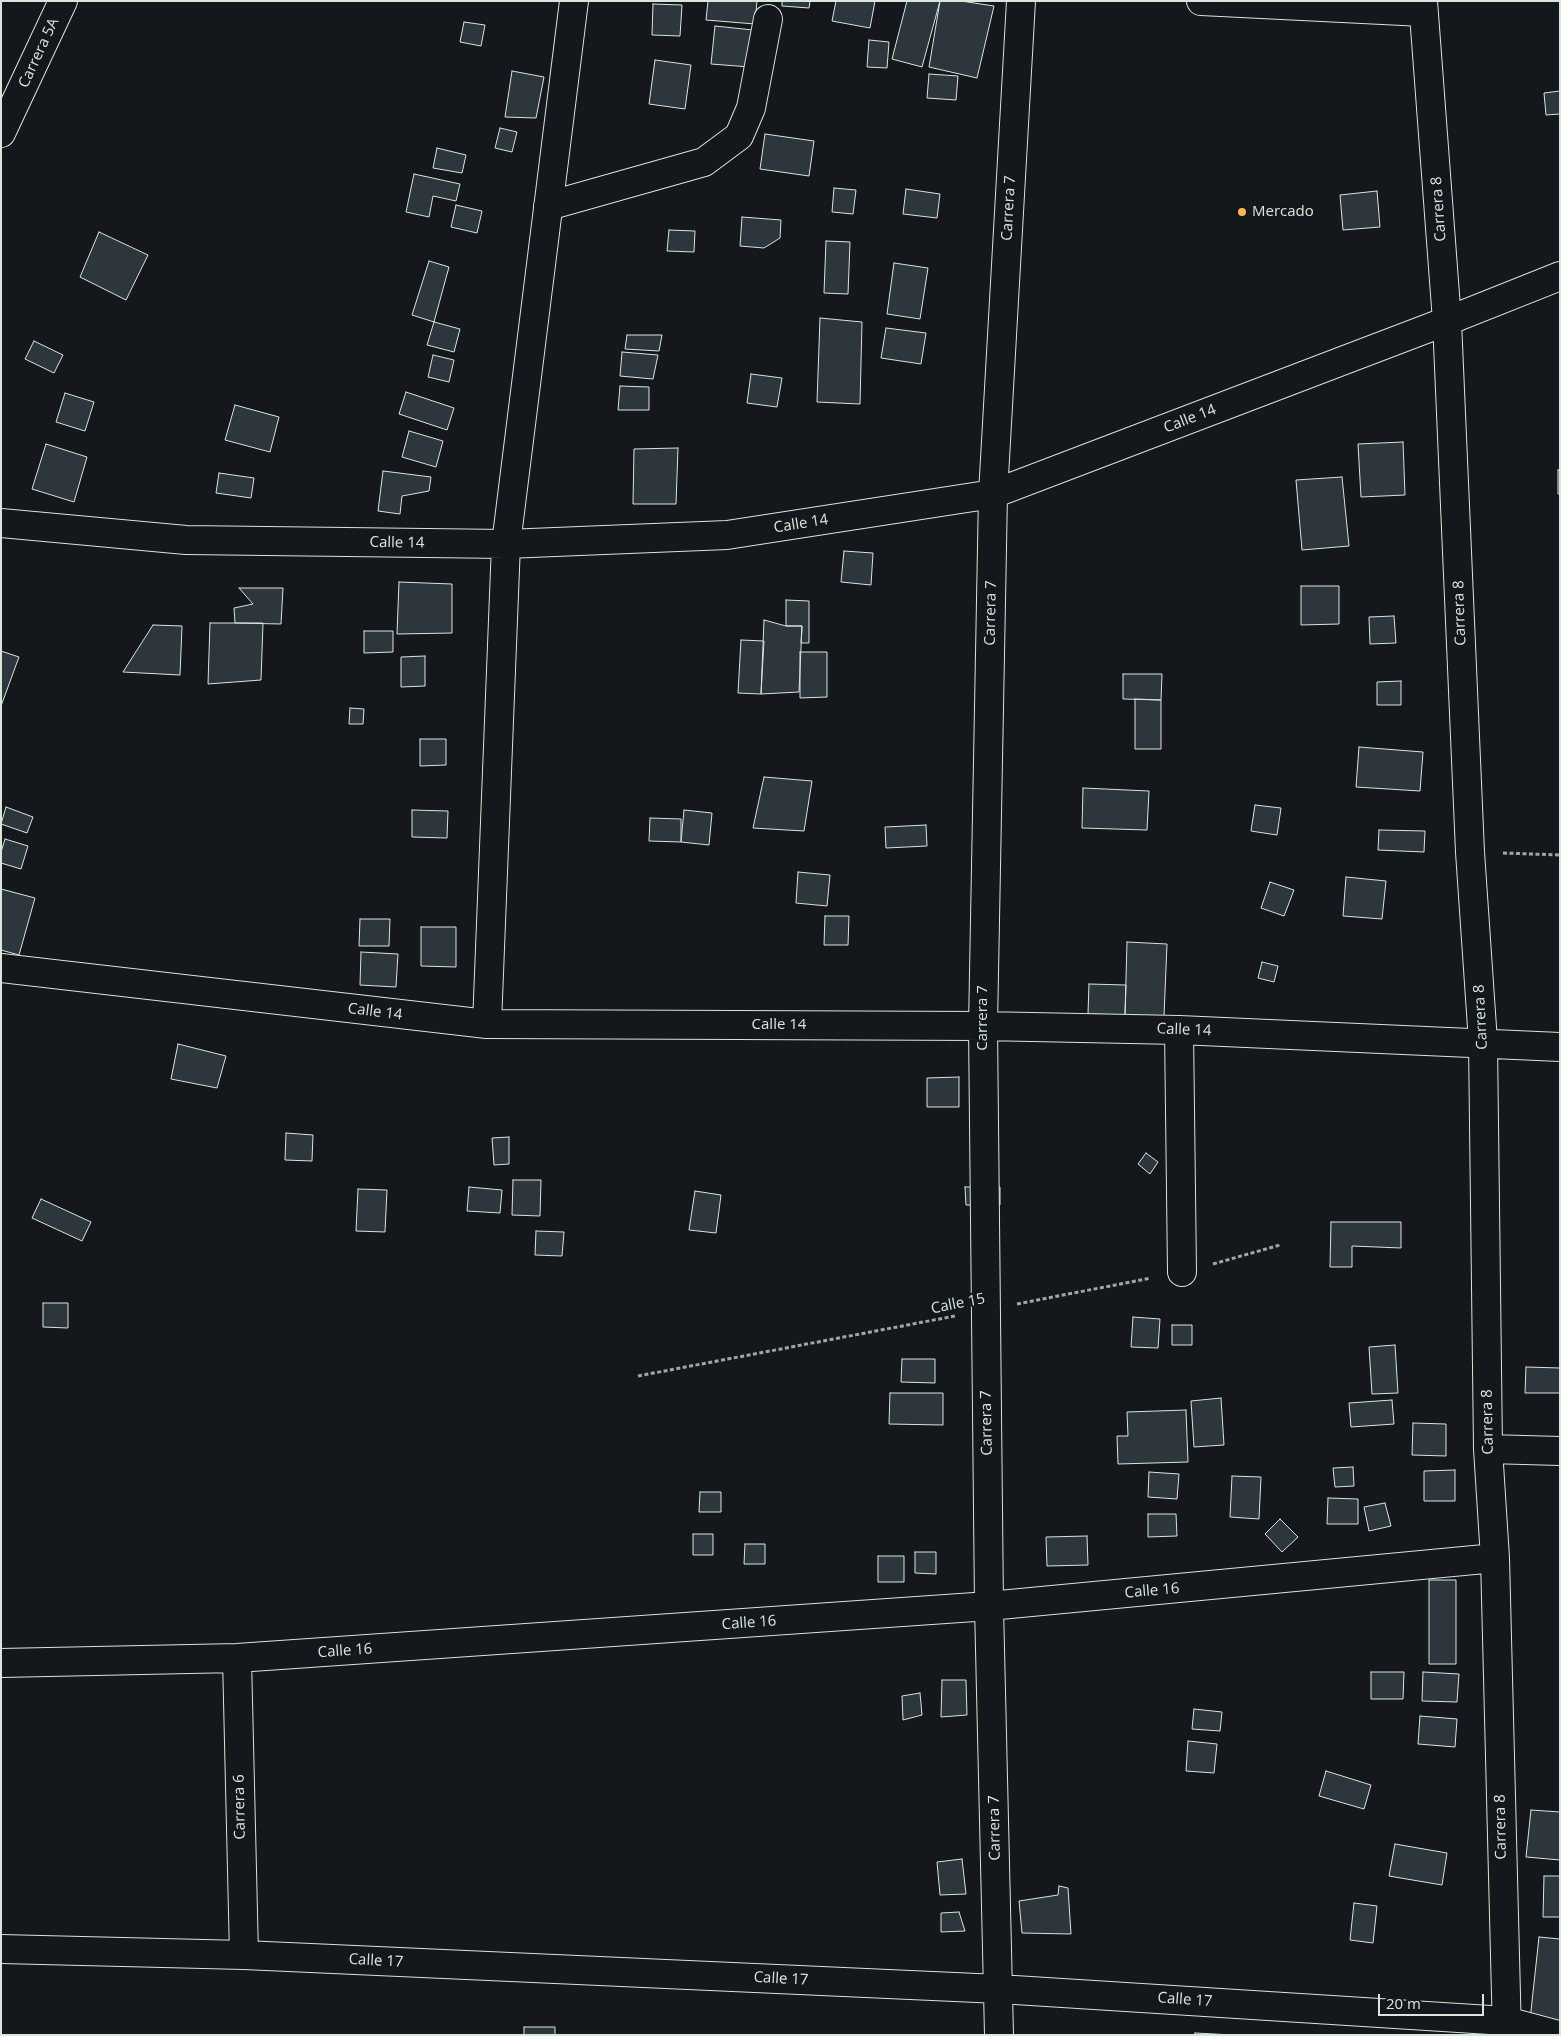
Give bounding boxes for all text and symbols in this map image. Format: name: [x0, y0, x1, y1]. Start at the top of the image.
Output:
street label: Carrera 5A: [15, 15, 63, 91]
street label: Carrera 7: [998, 175, 1020, 241]
street label: Carrera 8: [1428, 176, 1450, 242]
place label: Mercado: [1252, 203, 1314, 221]
marker: Mercado: [1236, 206, 1248, 218]
street label: Calle 14: [1161, 401, 1219, 437]
street label: Calle 14: [773, 511, 829, 537]
street label: Calle 14: [369, 534, 425, 552]
street label: Carrera 7: [981, 580, 1001, 646]
street label: Carrera 8: [1450, 580, 1470, 646]
street label: Carrera 8: [1470, 984, 1492, 1050]
street label: Carrera 7: [974, 985, 992, 1051]
street label: Calle 14: [347, 1000, 403, 1024]
street label: Calle 14: [752, 1016, 806, 1034]
street label: Calle 14: [1156, 1020, 1212, 1040]
street label: Calle 15: [929, 1290, 987, 1318]
street label: Carrera 8: [1478, 1389, 1498, 1455]
street label: Carrera 7: [977, 1390, 997, 1456]
street label: Calle 16: [1124, 1580, 1180, 1602]
street label: Calle 16: [721, 1612, 777, 1634]
street label: Calle 16: [317, 1640, 373, 1662]
street label: Carrera 6: [230, 1774, 250, 1840]
street label: Carrera 8: [1491, 1794, 1511, 1860]
street label: Carrera 7: [985, 1795, 1005, 1861]
street label: Calle 17: [348, 1951, 404, 1971]
street label: Calle 17: [753, 1969, 809, 1989]
scale bar: [1381, 1984, 1487, 2016]
street label: Calle 17: [1157, 1989, 1213, 2011]
text: 20 m: [1386, 1993, 1421, 2013]

